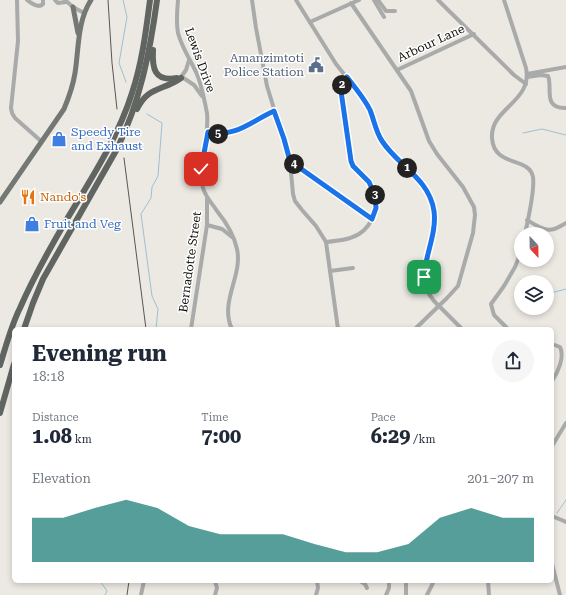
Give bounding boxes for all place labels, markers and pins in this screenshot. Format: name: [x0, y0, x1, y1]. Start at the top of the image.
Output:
place label: Amanzimtoti Police Station: [224, 51, 304, 79]
public building icon: Amanzimtoti Police Station: [307, 56, 325, 74]
pin: 2: [332, 75, 352, 95]
pin: 5: [208, 124, 228, 144]
place label: Speedy Tire and Exhaust: [71, 125, 143, 153]
shop icon: Speedy Tire and Exhaust: [50, 130, 68, 148]
pin: [184, 152, 218, 186]
pin: 4: [284, 154, 304, 174]
pin: 1: [397, 158, 417, 178]
pin: 3: [365, 185, 385, 205]
restaurant icon: Nando's: [19, 188, 37, 206]
place label: Nando's: [40, 190, 87, 204]
shop icon: Fruit and Veg: [23, 215, 41, 233]
place label: Fruit and Veg: [44, 217, 121, 231]
pin: [407, 260, 441, 294]

